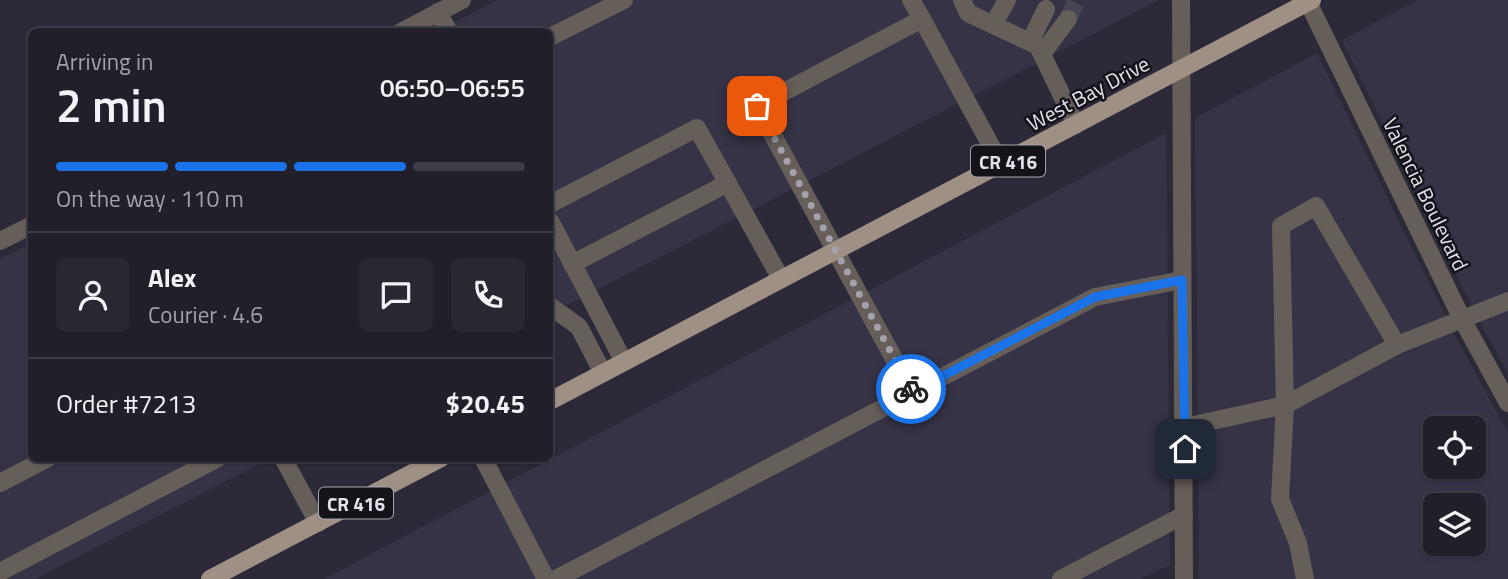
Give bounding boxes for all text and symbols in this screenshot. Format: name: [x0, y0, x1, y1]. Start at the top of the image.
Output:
text: Arriving in: [56, 44, 153, 79]
street label: West Bay Drive: [1021, 47, 1155, 139]
text: 06:50–06:55: [380, 68, 525, 107]
text: 2 min: [56, 70, 167, 140]
pin: [727, 76, 787, 136]
icon: bag: [738, 87, 776, 125]
street label: Valencia Boulevard: [1375, 112, 1477, 276]
road number: CR 416: [971, 146, 1045, 176]
text: On the way · 110 m: [56, 181, 244, 216]
button: person: [56, 258, 130, 332]
text: Alex: [148, 258, 196, 297]
button: chat: [359, 258, 433, 332]
button: phone: [451, 258, 525, 332]
text: Courier · 4.6: [148, 297, 263, 332]
courier: [876, 354, 946, 424]
icon: bike: [892, 370, 930, 408]
text: Order #7213: [56, 384, 196, 423]
text: $20.45: [446, 384, 525, 423]
map controls: [1423, 416, 1486, 556]
button: locate: [1423, 416, 1486, 479]
pin: [1155, 419, 1215, 479]
icon: home: [1166, 430, 1204, 468]
road number: CR 416: [319, 488, 393, 518]
button: layers: [1423, 493, 1486, 556]

